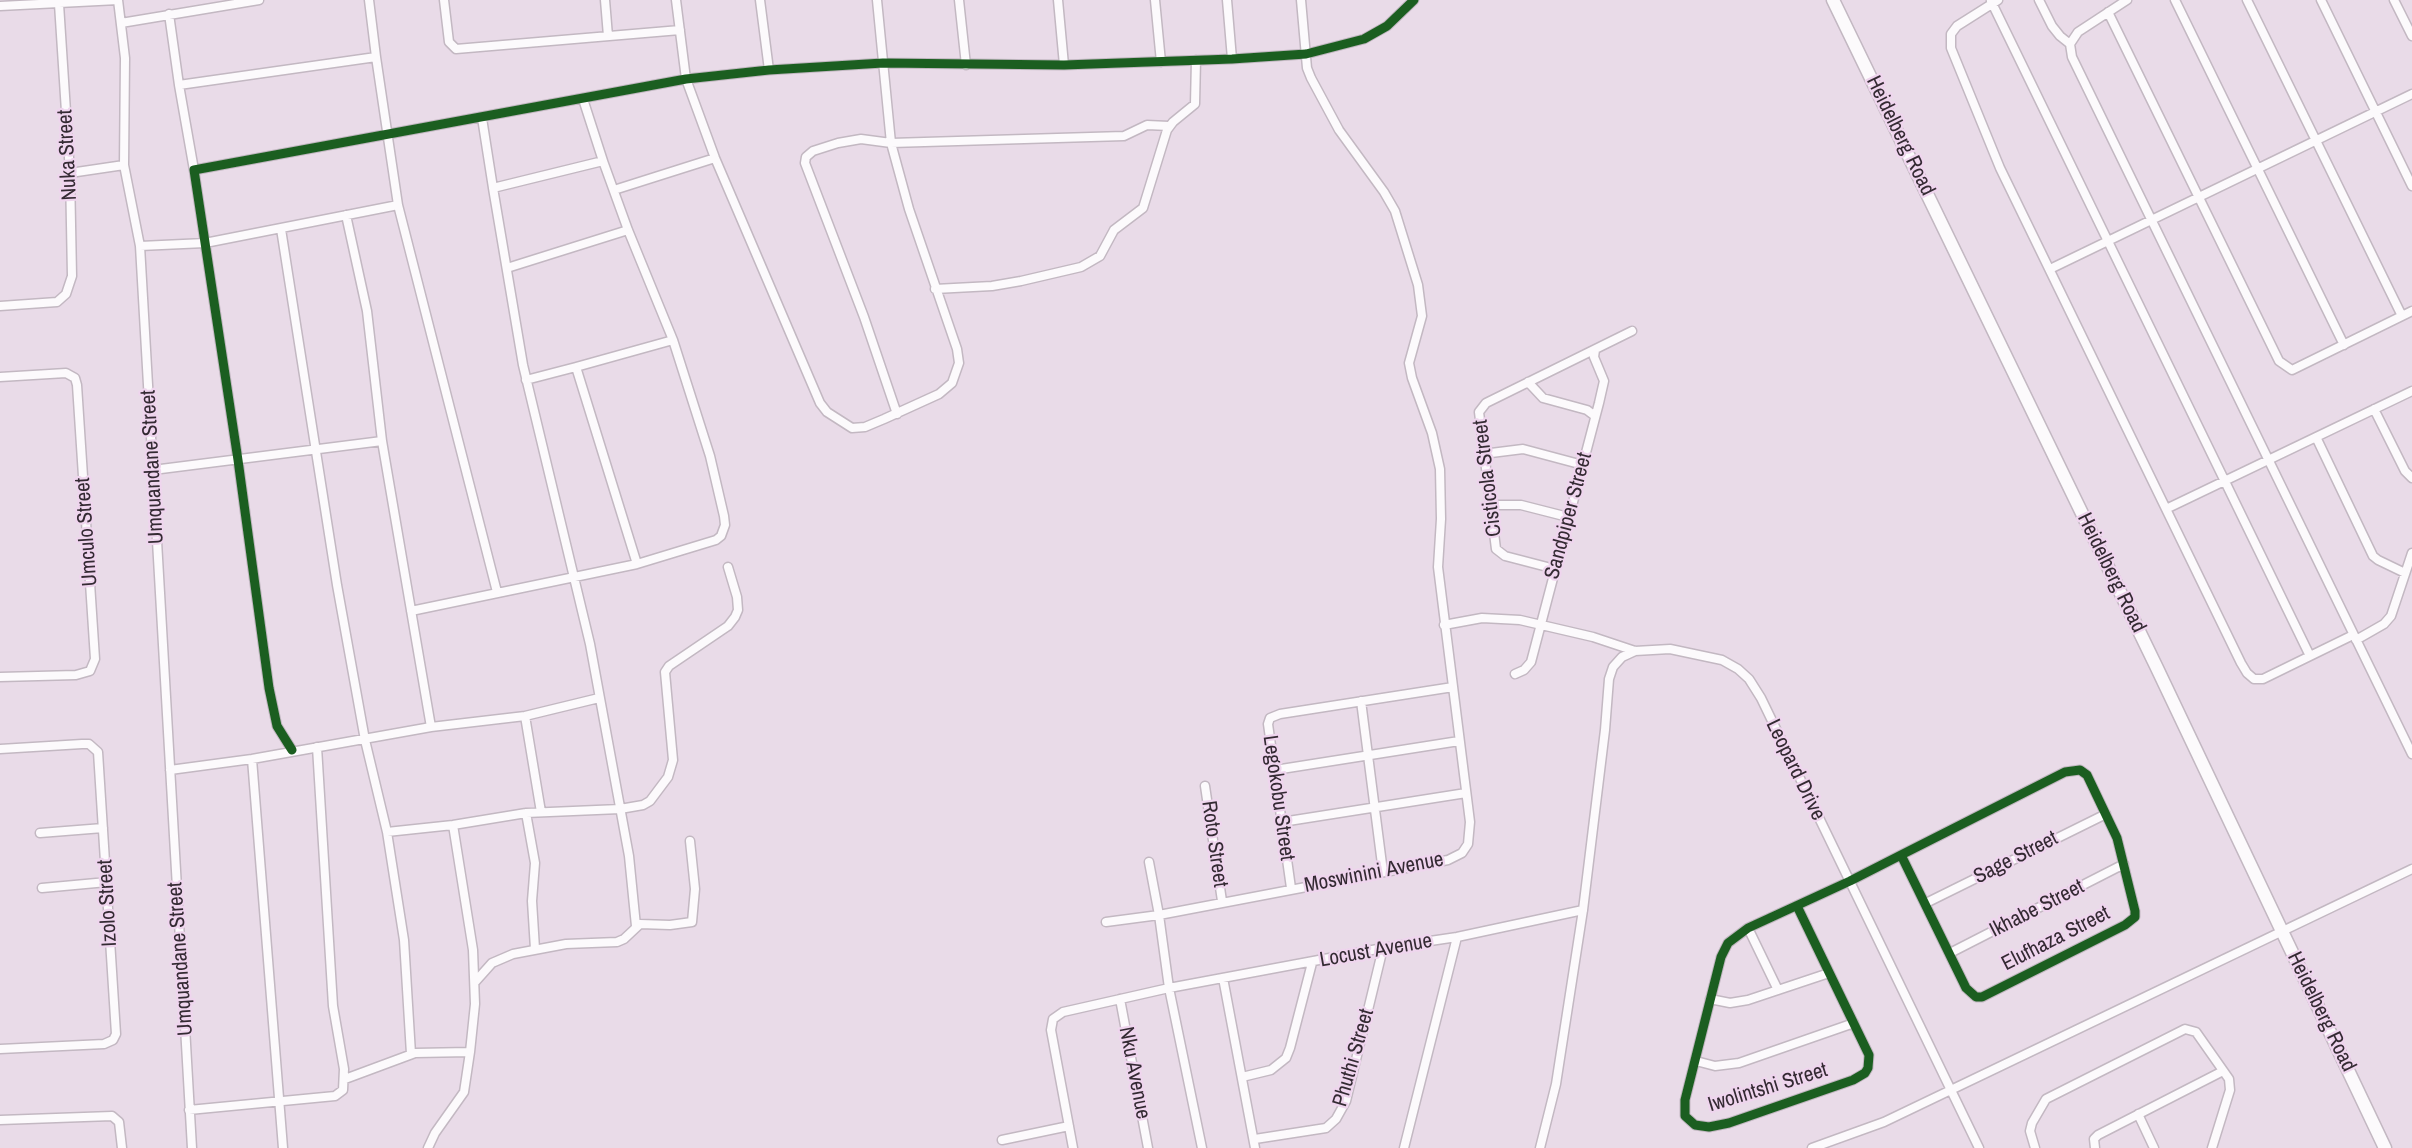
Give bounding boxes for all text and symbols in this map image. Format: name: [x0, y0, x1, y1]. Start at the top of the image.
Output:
street label: Heidelberg Road: [1860, 72, 1940, 200]
street label: Nuka Street: [53, 109, 83, 201]
street label: Umquandane Street: [136, 389, 170, 545]
street label: Cisticola Street: [1468, 418, 1508, 538]
street label: Sandpiper Street: [1540, 450, 1598, 582]
street label: Umculo Street: [71, 477, 103, 587]
street label: Heidelberg Road: [2071, 509, 2151, 637]
street label: Leopard Drive: [1760, 715, 1830, 825]
street label: Legokobu Street: [1257, 734, 1299, 862]
street label: Roto Street: [1195, 799, 1233, 889]
street label: Sage Street: [1970, 826, 2062, 890]
street label: Moswinini Avenue: [1302, 847, 1446, 899]
street label: Izolo Street: [93, 859, 123, 947]
street label: Ikhabe Street: [1986, 875, 2088, 943]
street label: Umquandane Street: [163, 881, 199, 1037]
street label: Elufhaza Street: [1998, 901, 2114, 977]
street label: Locust Avenue: [1318, 929, 1434, 973]
street label: Heidelberg Road: [2281, 948, 2361, 1076]
street label: Phuthi Street: [1328, 1006, 1380, 1110]
street label: Nku Avenue: [1113, 1025, 1155, 1121]
street label: Iwolintshi Street: [1705, 1058, 1831, 1118]

